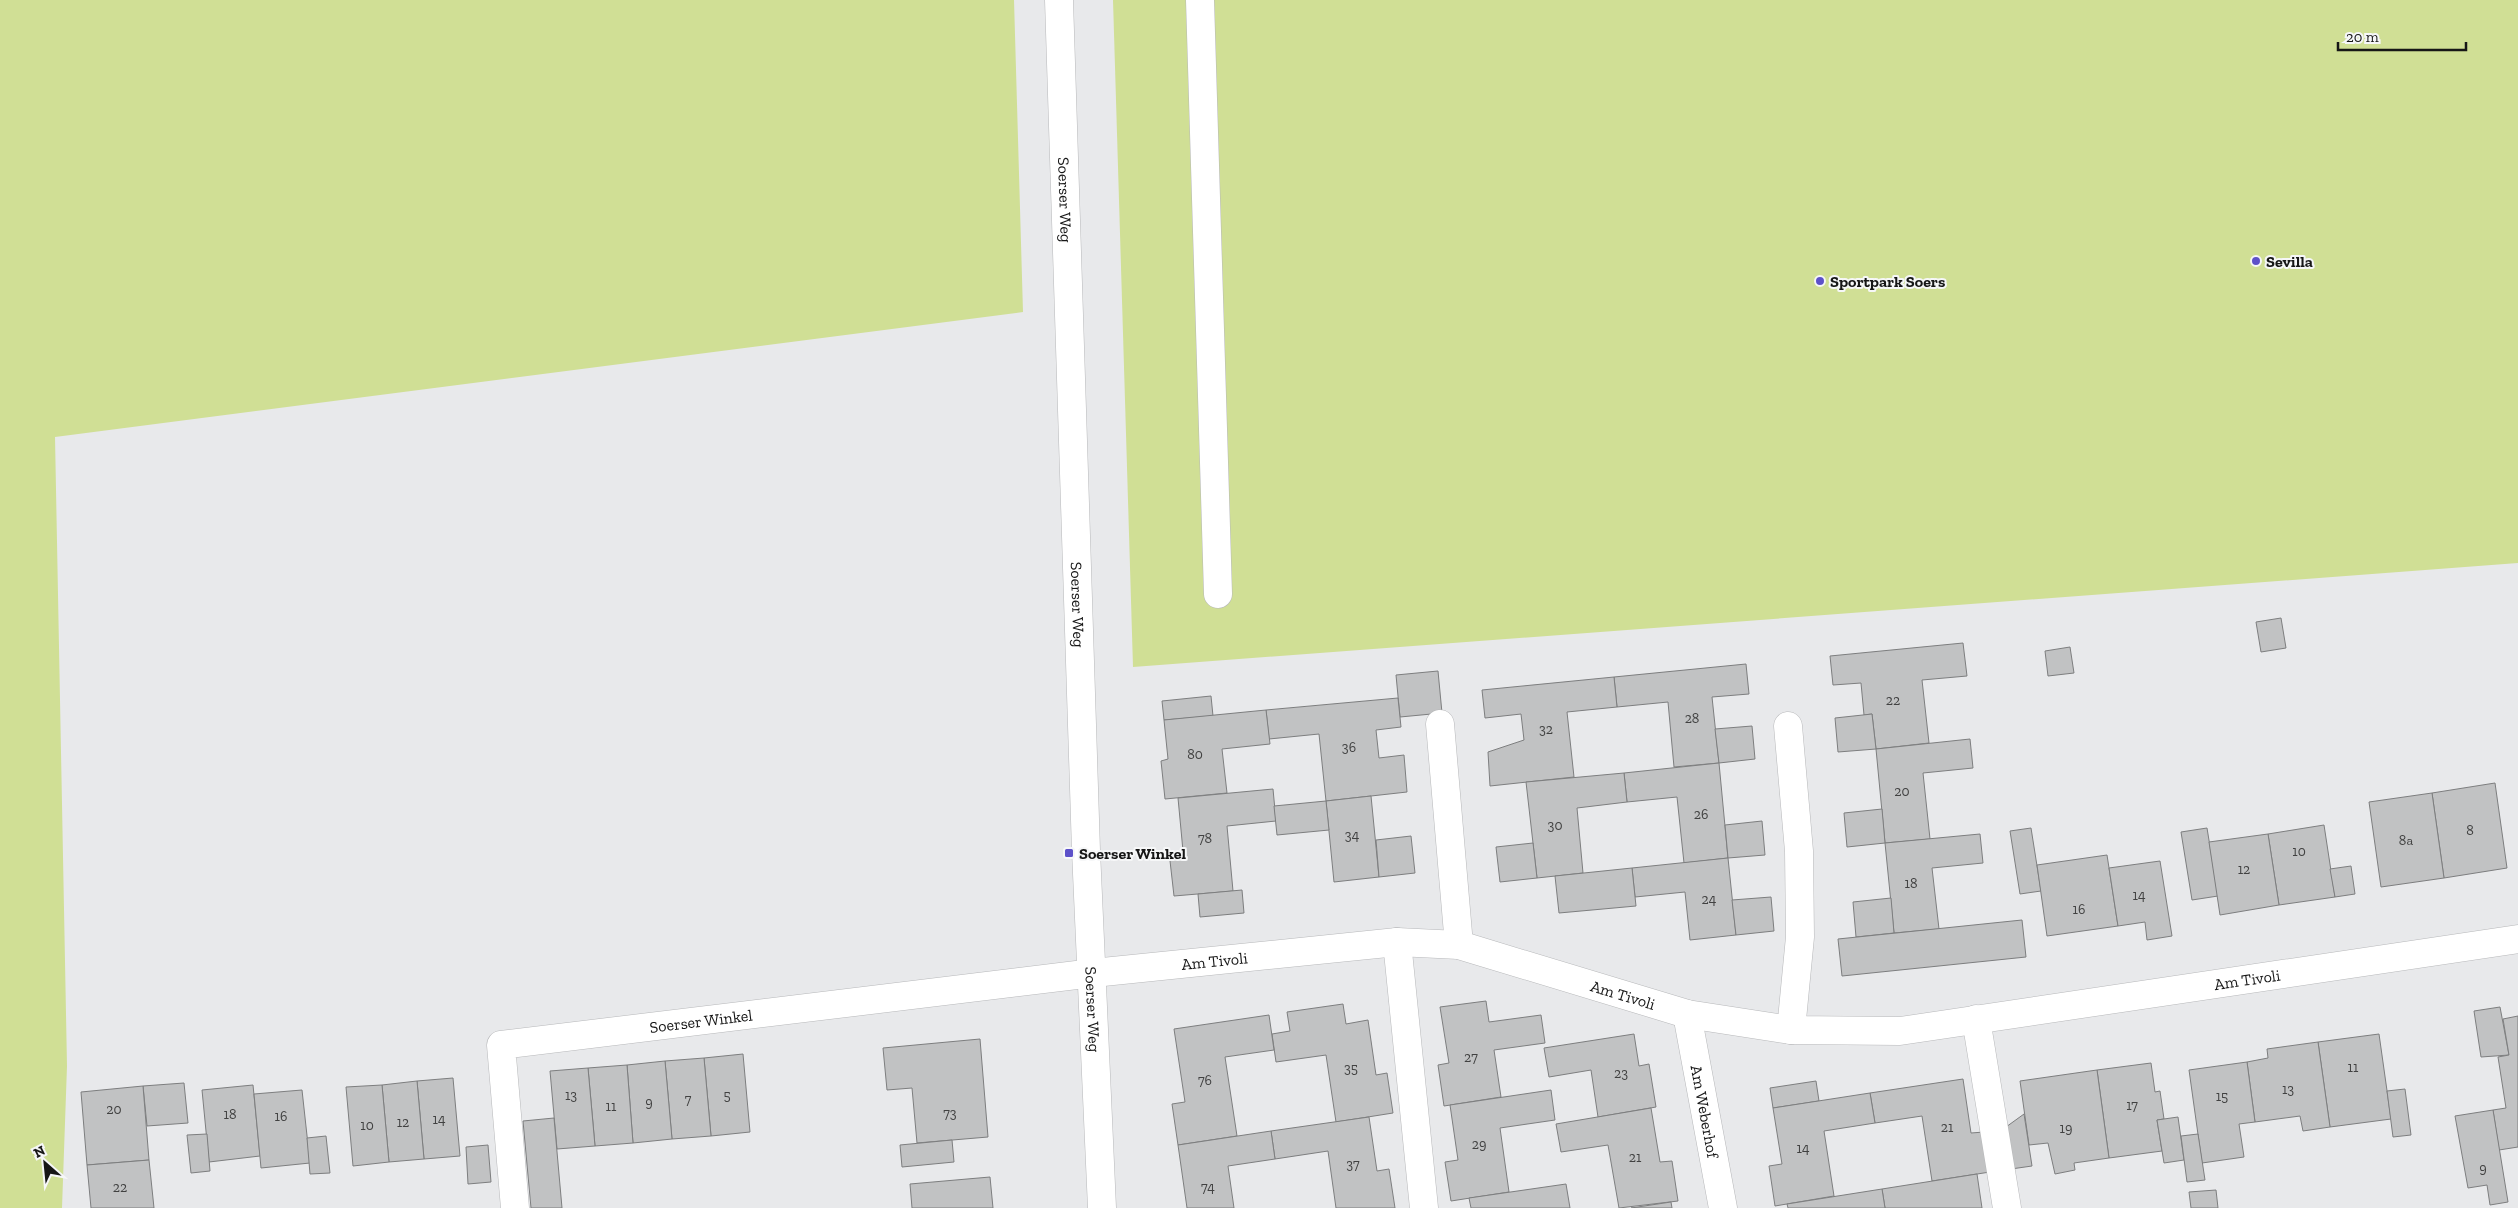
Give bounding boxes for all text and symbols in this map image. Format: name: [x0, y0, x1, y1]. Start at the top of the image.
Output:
scale bar: [2338, 20, 2466, 52]
text: 20 m: [2346, 28, 2379, 46]
street label: Soerser Weg: [1054, 157, 1076, 243]
place label: Sevilla: [2266, 252, 2313, 271]
marker: Sevilla: [2250, 255, 2262, 267]
place label: Sportpark Soers: [1830, 272, 1945, 291]
marker: Sportpark Soers: [1814, 275, 1826, 287]
street label: Soerser Weg: [1067, 562, 1089, 648]
house number: 22: [1886, 692, 1900, 709]
house number: 28: [1685, 710, 1699, 727]
house number: 32: [1539, 721, 1553, 738]
house number: 36: [1342, 739, 1356, 756]
house number: 80: [1187, 746, 1203, 763]
house number: 20: [1894, 783, 1910, 800]
house number: 26: [1694, 806, 1708, 823]
house number: 30: [1548, 817, 1562, 834]
house number: 8: [2466, 822, 2474, 839]
house number: 34: [1345, 827, 1360, 844]
house number: 78: [1198, 830, 1212, 847]
house number: 8a: [2399, 832, 2413, 849]
house number: 10: [2292, 843, 2306, 860]
place label: Soerser Winkel: [1079, 844, 1187, 863]
marker: Soerser Winkel: [1063, 847, 1075, 859]
house number: 12: [2238, 861, 2250, 878]
house number: 18: [1905, 875, 1917, 892]
house number: 14: [2133, 887, 2146, 904]
house number: 24: [1702, 891, 1717, 908]
house number: 16: [2073, 901, 2085, 918]
street label: Am Tivoli: [1180, 948, 1249, 973]
street label: Am Tivoli: [2213, 965, 2282, 994]
street label: Soerser Weg: [1082, 966, 1105, 1053]
street label: Am Tivoli: [1588, 976, 1658, 1014]
street label: Soerser Winkel: [648, 1005, 753, 1036]
house number: 27: [1464, 1049, 1478, 1066]
house number: 11: [2348, 1059, 2359, 1076]
house number: 35: [1344, 1060, 1358, 1077]
street label: Am Weberhof: [1687, 1063, 1723, 1161]
house number: 23: [1614, 1065, 1628, 1082]
house number: 76: [1198, 1072, 1212, 1089]
house number: 13: [2282, 1081, 2294, 1098]
house number: 13: [565, 1087, 577, 1104]
house number: 5: [723, 1087, 731, 1104]
house number: 15: [2216, 1088, 2228, 1105]
house number: 7: [685, 1091, 692, 1108]
house number: 9: [645, 1094, 653, 1111]
house number: 17: [2126, 1097, 2138, 1114]
house number: 11: [606, 1098, 617, 1115]
house number: 20: [106, 1101, 122, 1118]
house number: 73: [943, 1105, 957, 1122]
house number: 18: [224, 1106, 236, 1123]
house number: 16: [275, 1108, 287, 1125]
house number: 14: [433, 1111, 446, 1128]
house number: 12: [397, 1114, 409, 1131]
house number: 10: [360, 1117, 374, 1134]
house number: 21: [1941, 1119, 1954, 1136]
house number: 19: [2060, 1120, 2072, 1137]
house number: 29: [1472, 1136, 1486, 1153]
north arrow: [20, 1138, 70, 1188]
house number: 14: [1797, 1140, 1810, 1157]
text: N: [31, 1142, 48, 1162]
house number: 21: [1629, 1149, 1642, 1166]
house number: 37: [1346, 1156, 1360, 1173]
house number: 9: [2479, 1160, 2487, 1177]
house number: 22: [113, 1179, 127, 1196]
house number: 74: [1201, 1179, 1215, 1196]

